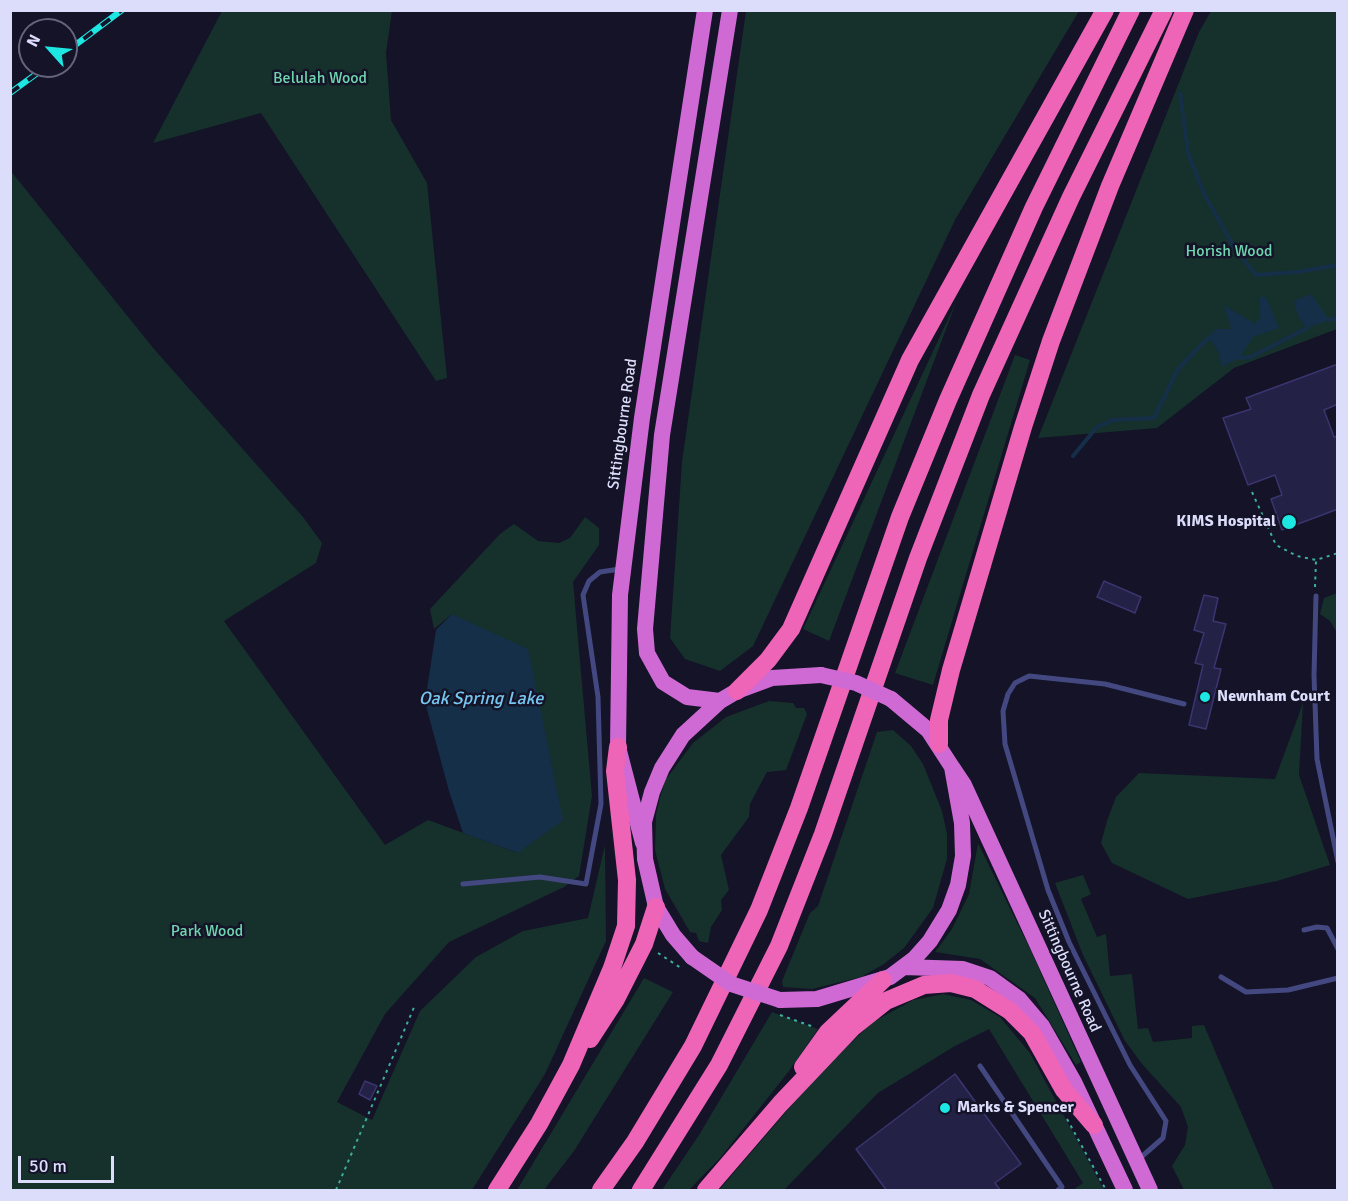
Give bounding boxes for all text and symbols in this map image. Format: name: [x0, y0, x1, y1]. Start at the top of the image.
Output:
north arrow: [18, 18, 78, 78]
text: N: [22, 31, 45, 50]
park label: Belulah Wood: [273, 69, 367, 89]
park label: Horish Wood: [1186, 242, 1272, 262]
street label: Sittingbourne Road: [604, 357, 642, 491]
place label: KIMS Hospital: [1176, 512, 1276, 532]
marker: KIMS Hospital: [1280, 513, 1298, 531]
place label: Newnham Court: [1217, 687, 1330, 707]
water label: Oak Spring Lake: [419, 688, 543, 710]
marker: Newnham Court: [1198, 690, 1212, 704]
street label: Sittingbourne Road: [1033, 907, 1105, 1035]
park label: Park Wood: [171, 922, 243, 942]
place label: Marks & Spencer: [957, 1098, 1074, 1118]
marker: Marks & Spencer: [938, 1101, 952, 1115]
scale bar: [21, 1144, 117, 1182]
text: 50 m: [29, 1155, 67, 1177]

